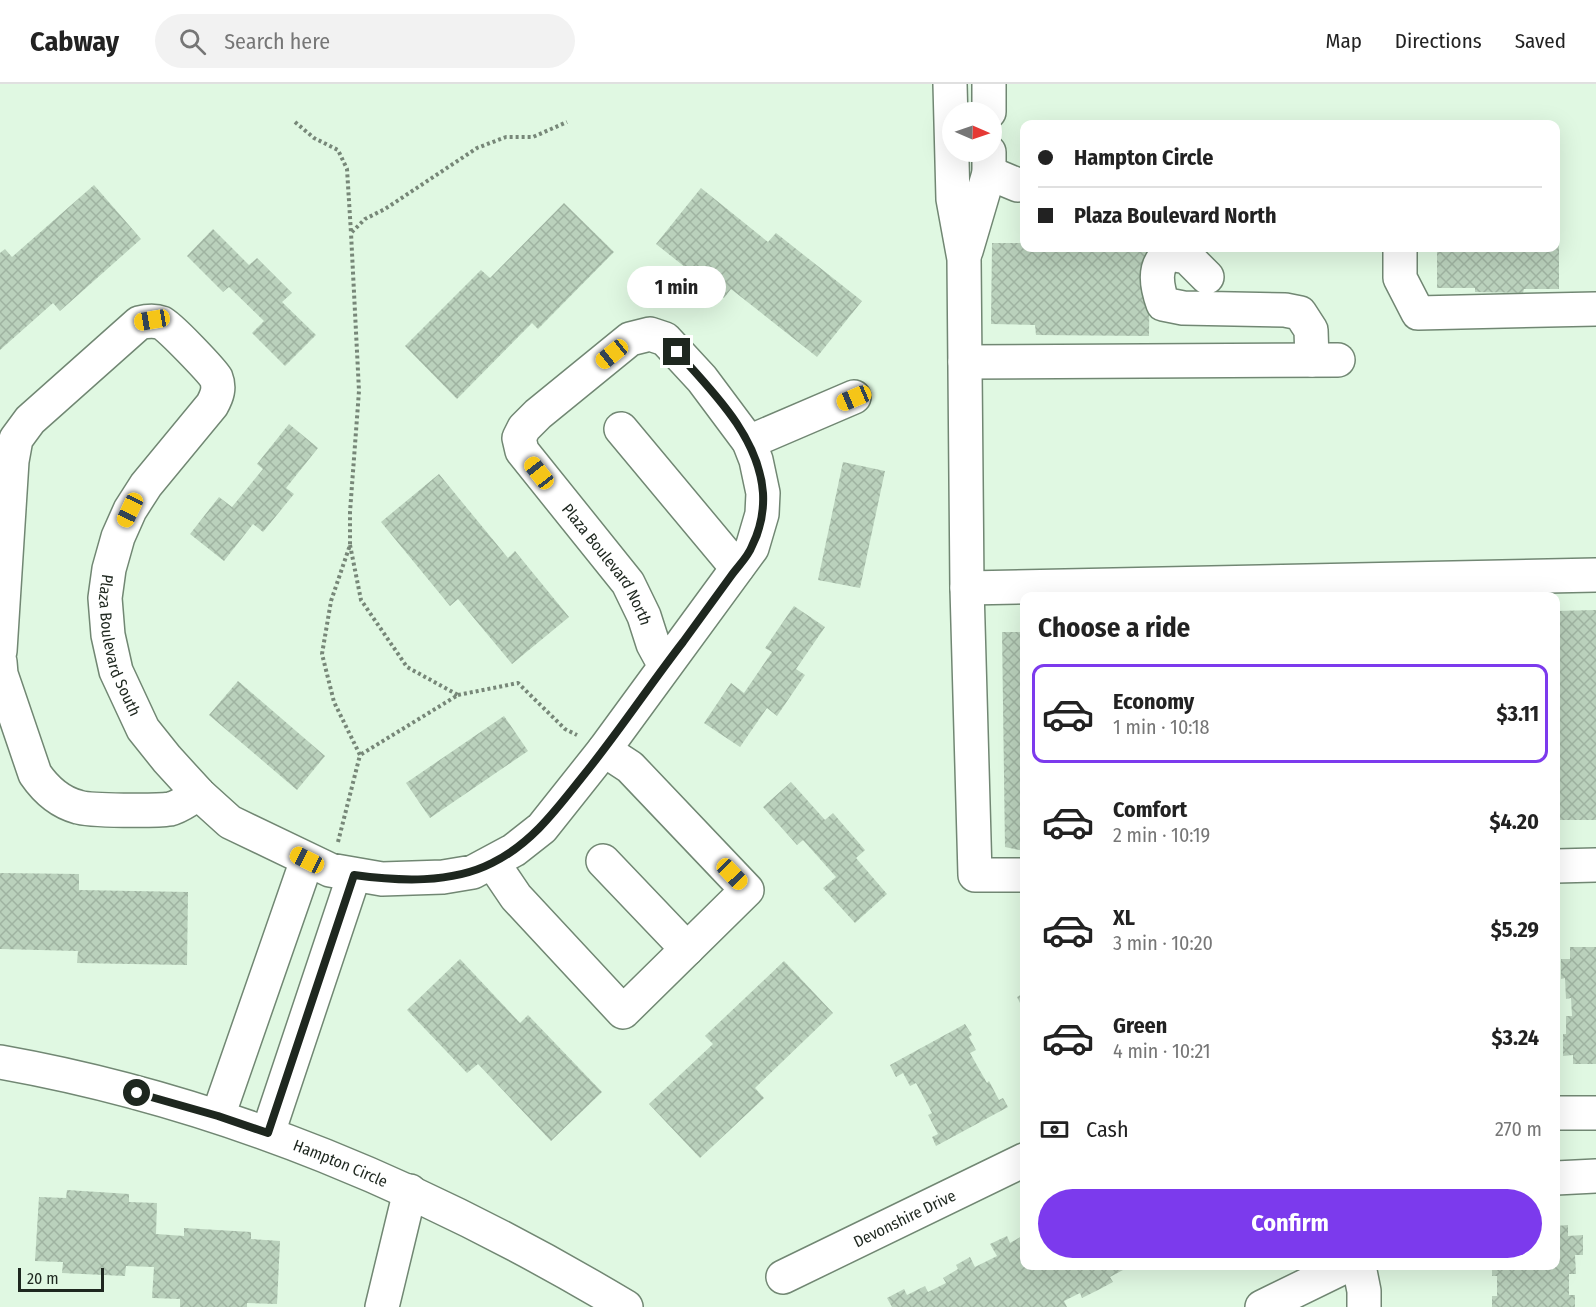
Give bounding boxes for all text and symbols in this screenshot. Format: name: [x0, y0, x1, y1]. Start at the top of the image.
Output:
search box: [155, 14, 575, 68]
text: Cabway: [30, 25, 119, 58]
icon: search: [176, 25, 209, 58]
text: Search here: [224, 28, 330, 55]
text: Map: [1325, 28, 1362, 54]
text: Directions: [1395, 28, 1482, 54]
text: Saved: [1515, 28, 1566, 54]
north arrow: [942, 102, 1002, 162]
map controls: [942, 102, 1002, 162]
text: Hampton Circle: [1074, 144, 1213, 171]
text: Plaza Boulevard North: [1074, 202, 1277, 229]
callout: 1 min: [628, 265, 726, 307]
text: 1 min: [655, 275, 698, 299]
car: [133, 308, 171, 332]
car: [592, 336, 632, 372]
route end: [663, 338, 690, 365]
car: [834, 383, 874, 413]
car: [521, 453, 557, 493]
car: [114, 490, 146, 530]
street label: Plaza Boulevard North: [558, 499, 656, 627]
street label: Plaza Boulevard South: [95, 573, 145, 719]
text: Choose a ride: [1038, 612, 1190, 644]
icon: car: [1041, 687, 1095, 741]
text: Economy: [1113, 688, 1194, 715]
text: $3.11: [1497, 700, 1539, 727]
text: 1 min · 10:18: [1113, 715, 1210, 739]
icon: car: [1041, 795, 1095, 849]
text: Comfort: [1113, 796, 1187, 823]
text: $4.20: [1489, 808, 1539, 835]
text: 2 min · 10:19: [1113, 823, 1210, 847]
car: [287, 844, 327, 876]
car: [713, 855, 751, 893]
icon: car: [1041, 903, 1095, 957]
text: XL: [1113, 904, 1135, 931]
text: $5.29: [1491, 916, 1539, 943]
text: 3 min · 10:20: [1113, 931, 1213, 955]
icon: car: [1041, 1011, 1095, 1065]
text: Green: [1113, 1012, 1167, 1039]
text: $3.24: [1492, 1024, 1539, 1051]
text: 4 min · 10:21: [1113, 1039, 1211, 1063]
route start: [123, 1079, 150, 1106]
icon: cash: [1038, 1113, 1071, 1146]
text: Cash: [1086, 1116, 1129, 1143]
text: 270 m: [1495, 1117, 1542, 1141]
street label: Hampton Circle: [291, 1135, 391, 1191]
street label: Devonshire Drive: [850, 1185, 959, 1251]
button: Confirm: [1038, 1189, 1542, 1258]
scale bar: [18, 1265, 104, 1292]
text: 20 m: [27, 1269, 58, 1288]

